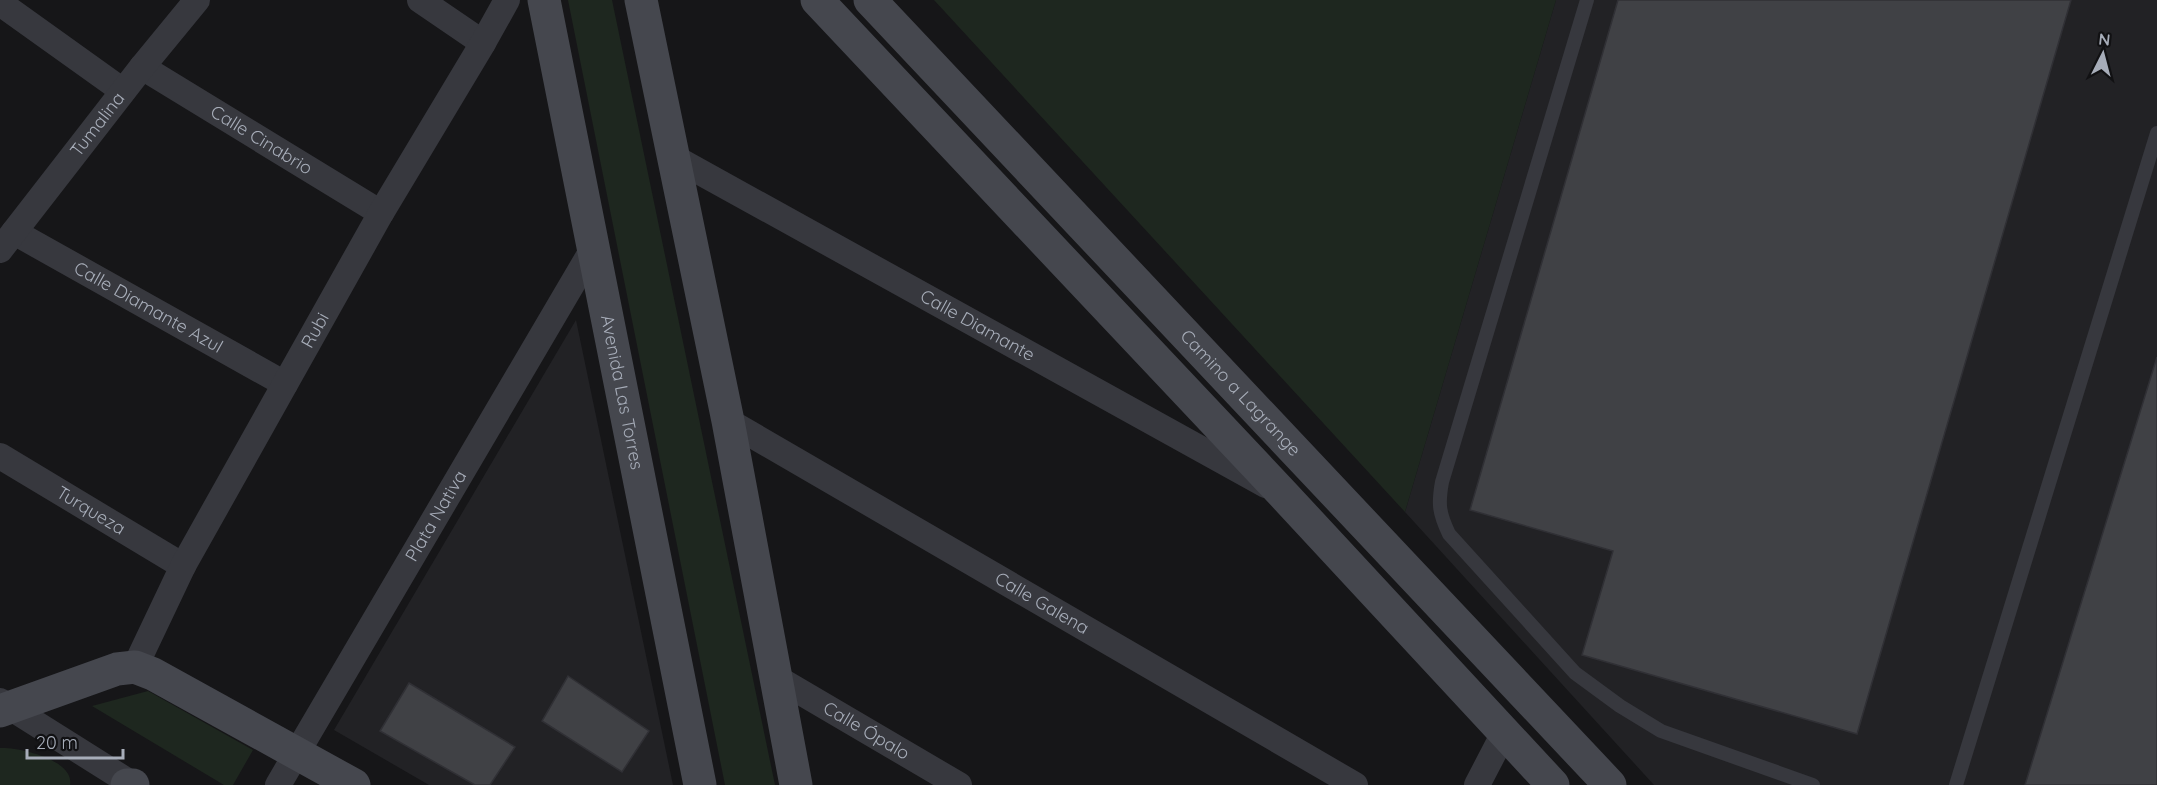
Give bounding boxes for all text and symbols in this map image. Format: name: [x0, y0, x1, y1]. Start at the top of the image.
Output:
north arrow: [2073, 24, 2133, 84]
text: N: [2098, 29, 2111, 50]
street label: Tumalina: [65, 87, 129, 161]
street label: Calle Cinabrio: [206, 100, 317, 179]
street label: Calle Diamante Azul: [70, 256, 227, 358]
street label: Calle Diamante: [916, 284, 1039, 366]
street label: Rubi: [296, 308, 334, 352]
street label: Avenida Las Torres: [596, 313, 649, 472]
street label: Camino a Lagrange: [1176, 324, 1306, 461]
street label: Plata Nativa: [400, 466, 471, 566]
street label: Turqueza: [52, 481, 130, 540]
street label: Calle Galena: [991, 567, 1093, 639]
street label: Calle Ópalo: [819, 696, 914, 765]
scale bar: [27, 722, 123, 760]
text: 20 m: [36, 731, 78, 754]

